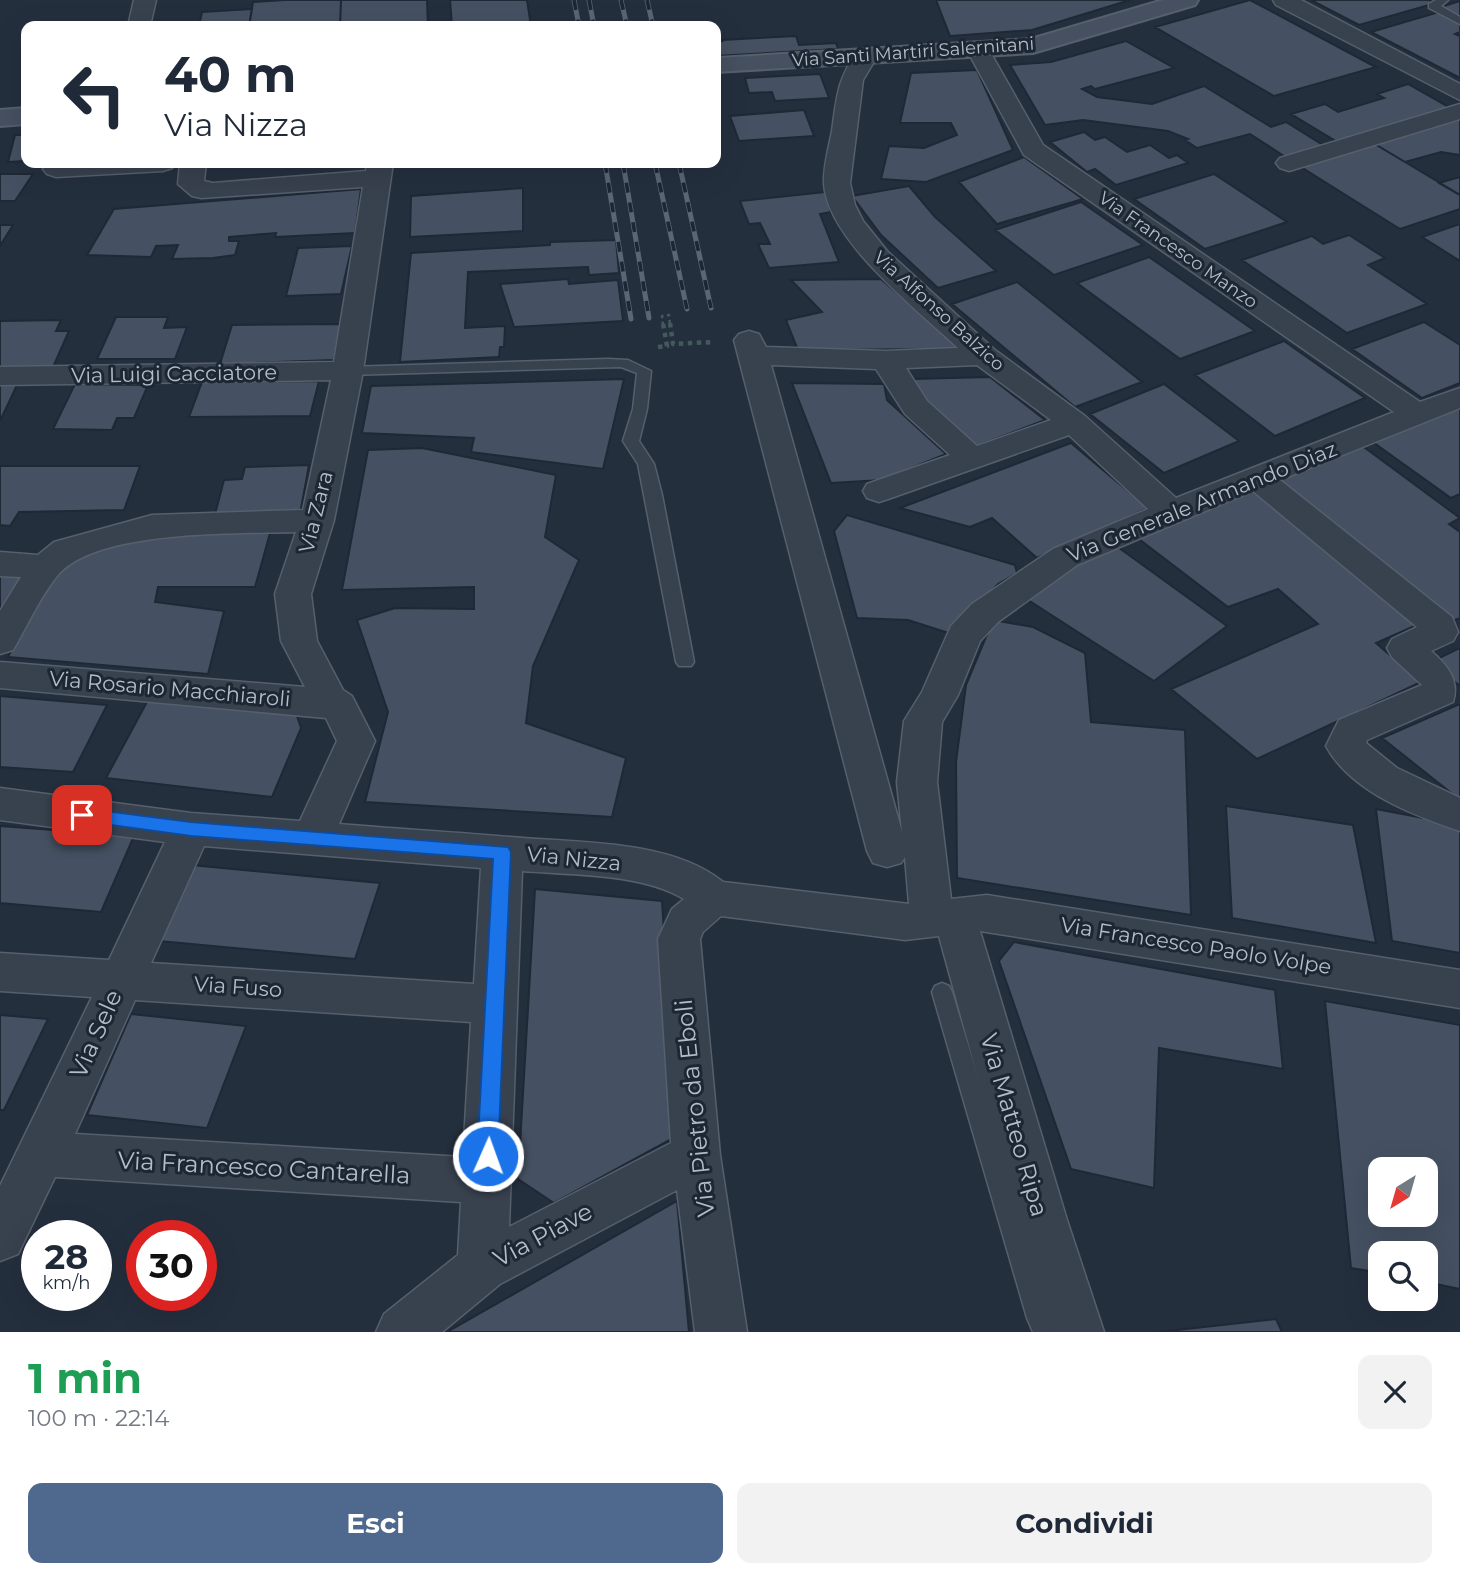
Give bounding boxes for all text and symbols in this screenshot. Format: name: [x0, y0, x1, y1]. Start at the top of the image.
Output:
street label: Via Santi Martiri Salernitani: [791, 33, 1035, 71]
text: 40 m: [164, 45, 296, 104]
icon: left: [49, 49, 140, 140]
text: Via Nizza: [164, 105, 308, 144]
street label: Via Francesco Manzo: [1094, 187, 1262, 313]
street label: Via Alfonso Balzico: [869, 246, 1009, 376]
street label: Via Luigi Cacciatore: [71, 359, 277, 388]
street label: Via Generale Armando Diaz: [1063, 436, 1340, 567]
street label: Via Zara: [293, 468, 338, 556]
street label: Via Rosario Macchiaroli: [48, 666, 292, 712]
pin: [52, 785, 112, 845]
icon: arrive: [63, 796, 101, 834]
street label: Via Nizza: [526, 841, 622, 876]
street label: Via Francesco Paolo Volpe: [1059, 912, 1333, 979]
street label: Via Fuso: [193, 971, 283, 1002]
street label: Via Sele: [63, 985, 128, 1082]
street label: Via Pietro da Eboli: [669, 998, 720, 1218]
street label: Via Matteo Ripa: [974, 1030, 1054, 1220]
position arrow: [451, 1119, 525, 1193]
street label: Via Francesco Cantarella: [117, 1145, 411, 1190]
north arrow: [1368, 1157, 1438, 1227]
map controls: [1368, 1157, 1438, 1311]
street label: Via Piave: [488, 1196, 597, 1273]
speed limit sign: 30: [126, 1220, 217, 1311]
text: 28: [45, 1235, 88, 1278]
button: search: [1368, 1241, 1438, 1311]
text: km/h: [42, 1272, 91, 1294]
text: 1 min: [28, 1352, 142, 1404]
button: close: [1358, 1355, 1432, 1429]
text: 100 m · 22:14: [28, 1404, 170, 1432]
button: Esci: [28, 1483, 723, 1563]
button: Condividi: [737, 1483, 1432, 1563]

